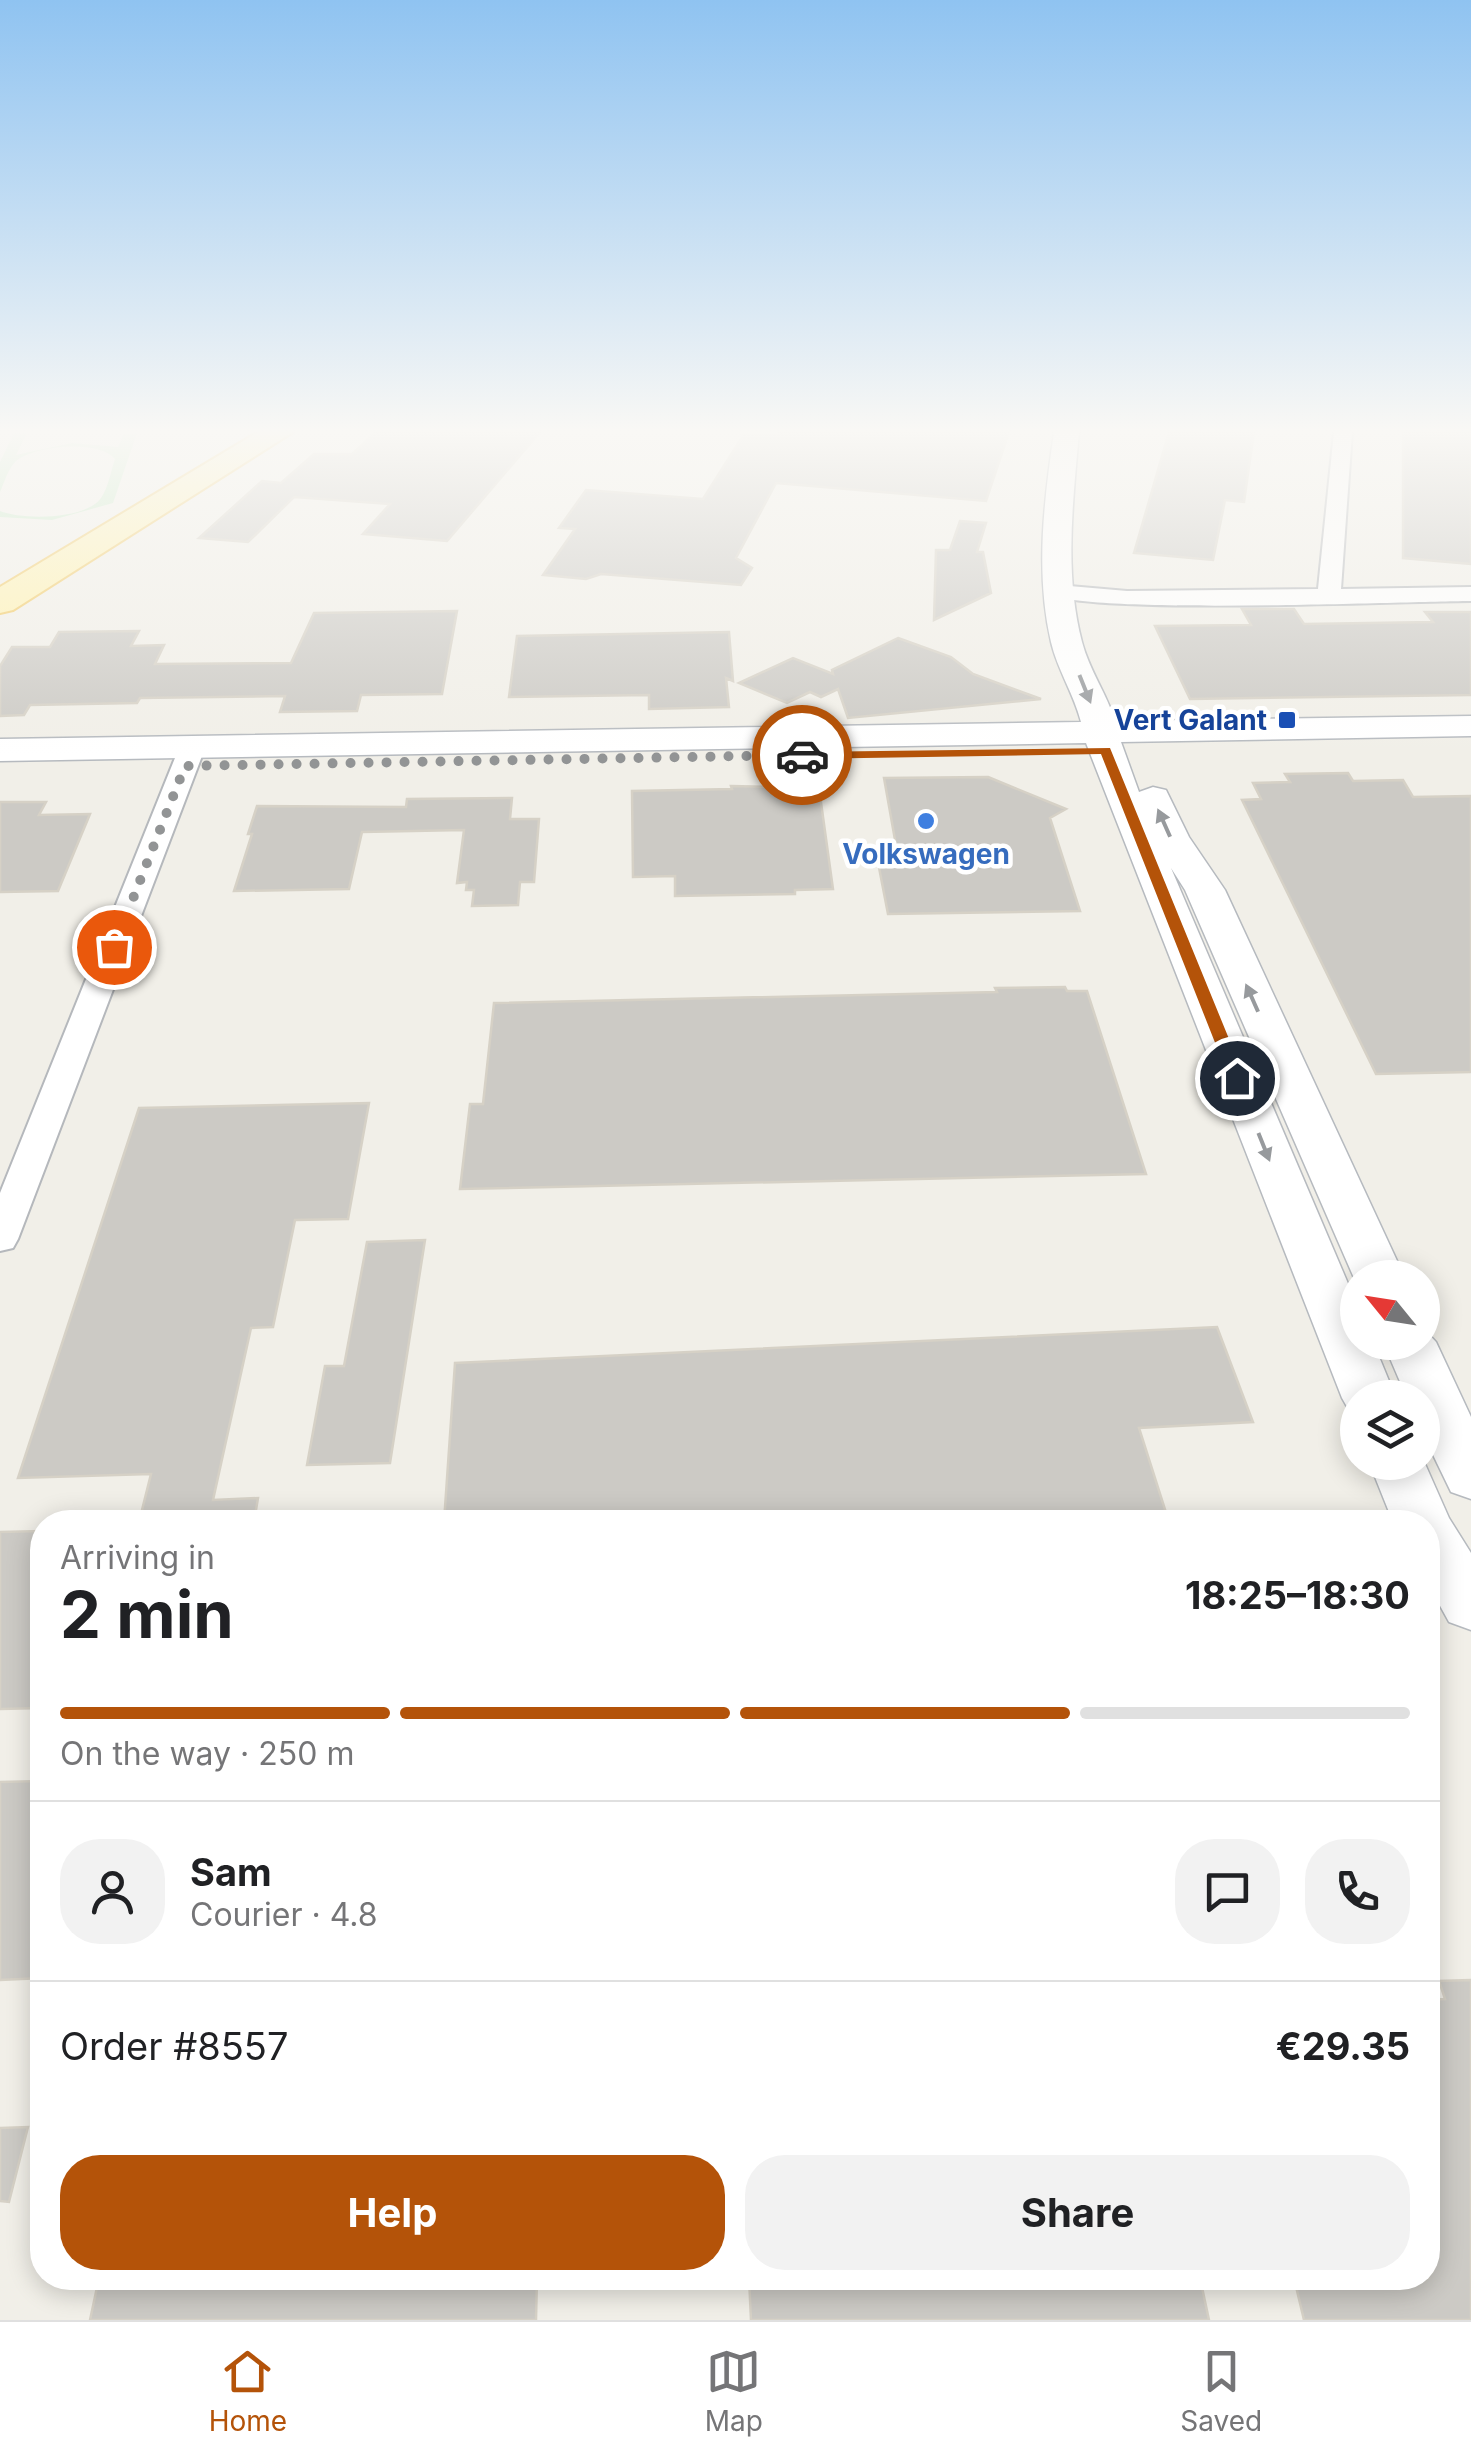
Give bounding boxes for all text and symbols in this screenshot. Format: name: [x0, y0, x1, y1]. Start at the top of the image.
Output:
one-way arrow: [1078, 674, 1094, 704]
place label: Vert Galant: [1113, 703, 1267, 737]
courier: [752, 705, 852, 805]
marker: Vert Galant: [1276, 709, 1298, 731]
icon: car: [775, 728, 830, 783]
one-way arrow: [1156, 808, 1172, 838]
marker: Volkswagen: [915, 810, 937, 832]
place label: Volkswagen: [842, 837, 1010, 871]
pin: [72, 905, 157, 990]
icon: bag: [87, 920, 142, 975]
one-way arrow: [1244, 983, 1260, 1013]
pin: [1195, 1036, 1280, 1121]
icon: home: [1210, 1051, 1265, 1106]
one-way arrow: [1257, 1132, 1273, 1162]
north arrow: [1340, 1260, 1440, 1360]
map controls: [1340, 1260, 1440, 1480]
button: layers: [1340, 1380, 1440, 1480]
text: Arriving in: [60, 1538, 215, 1577]
text: 18:25–18:30: [1185, 1572, 1410, 1618]
text: 2 min: [60, 1575, 234, 1654]
text: On the way · 250 m: [60, 1734, 355, 1773]
button: person: [60, 1839, 165, 1944]
button: chat: [1175, 1839, 1280, 1944]
button: phone: [1305, 1839, 1410, 1944]
text: Sam: [190, 1849, 272, 1895]
text: Courier · 4.8: [190, 1895, 378, 1934]
text: Order #8557: [60, 2023, 288, 2069]
text: €29.35: [1276, 2023, 1410, 2069]
button: Help: [60, 2155, 725, 2270]
button: Share: [745, 2155, 1410, 2270]
tab: Home: [209, 2344, 287, 2438]
tab: Map: [705, 2344, 763, 2438]
tab: Saved: [1180, 2344, 1262, 2438]

